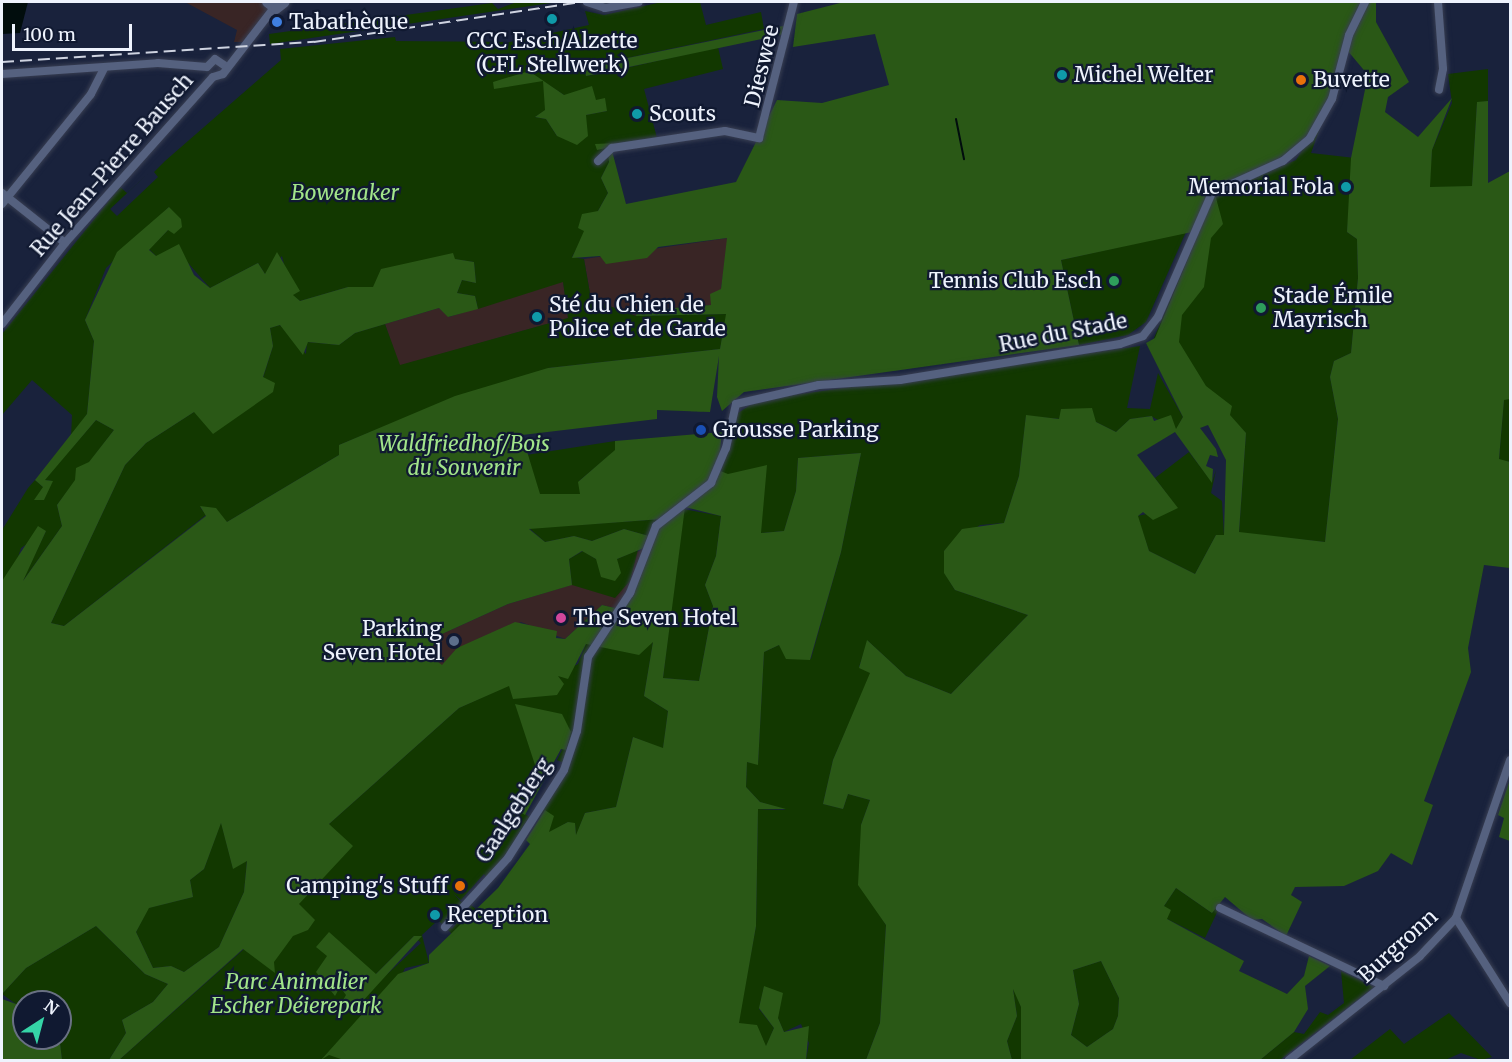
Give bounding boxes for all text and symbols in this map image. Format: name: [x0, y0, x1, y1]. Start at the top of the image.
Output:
place label: Tabathèque: [289, 9, 408, 35]
scale bar: [15, 12, 135, 50]
marker: CCC Esch/Alzette (CFL Stellwerk): [545, 12, 559, 26]
marker: Tabathèque: [270, 15, 284, 29]
street label: Dieswee: [740, 22, 784, 110]
text: 100 m: [23, 23, 76, 46]
place label: CCC Esch/Alzette (CFL Stellwerk): [466, 28, 638, 78]
place label: Michel Welter: [1074, 62, 1213, 88]
place label: Buvette: [1313, 67, 1390, 93]
street label: Rue Jean-Pierre Bausch: [26, 68, 198, 262]
marker: Michel Welter: [1055, 68, 1069, 82]
marker: Buvette: [1294, 73, 1308, 87]
place label: Scouts: [649, 101, 716, 127]
marker: Scouts: [630, 107, 644, 121]
place label: Memorial Fola: [1188, 174, 1334, 200]
park label: Bowenaker: [291, 180, 399, 206]
marker: Memorial Fola: [1339, 180, 1353, 194]
place label: Tennis Club Esch: [929, 268, 1102, 294]
marker: Tennis Club Esch: [1107, 274, 1121, 288]
place label: Stade Émile Mayrisch: [1273, 283, 1392, 333]
place label: Sté du Chien de Police et de Garde: [549, 292, 726, 342]
marker: Stade Émile Mayrisch: [1254, 301, 1268, 315]
street label: Rue du Stade: [997, 308, 1129, 358]
marker: Sté du Chien de Police et de Garde: [530, 310, 544, 324]
place label: Grousse Parking: [713, 417, 879, 443]
marker: Grousse Parking: [694, 423, 708, 437]
park label: Waldfriedhof/Bois du Souvenir: [378, 431, 550, 481]
place label: The Seven Hotel: [573, 605, 737, 631]
marker: The Seven Hotel: [554, 611, 568, 625]
place label: Parking Seven Hotel: [323, 616, 442, 666]
marker: Parking Seven Hotel: [447, 634, 461, 648]
street label: Gaalgebierg: [471, 753, 557, 867]
place label: Camping's Stuff: [286, 873, 448, 899]
marker: Camping's Stuff: [453, 879, 467, 893]
place label: Reception: [447, 902, 548, 928]
street label: Burgronn: [1353, 904, 1443, 988]
marker: Reception: [428, 908, 442, 922]
park label: Parc Animalier Escher Déierepark: [211, 969, 381, 1019]
north arrow: [12, 990, 72, 1050]
text: N: [40, 995, 62, 1019]

